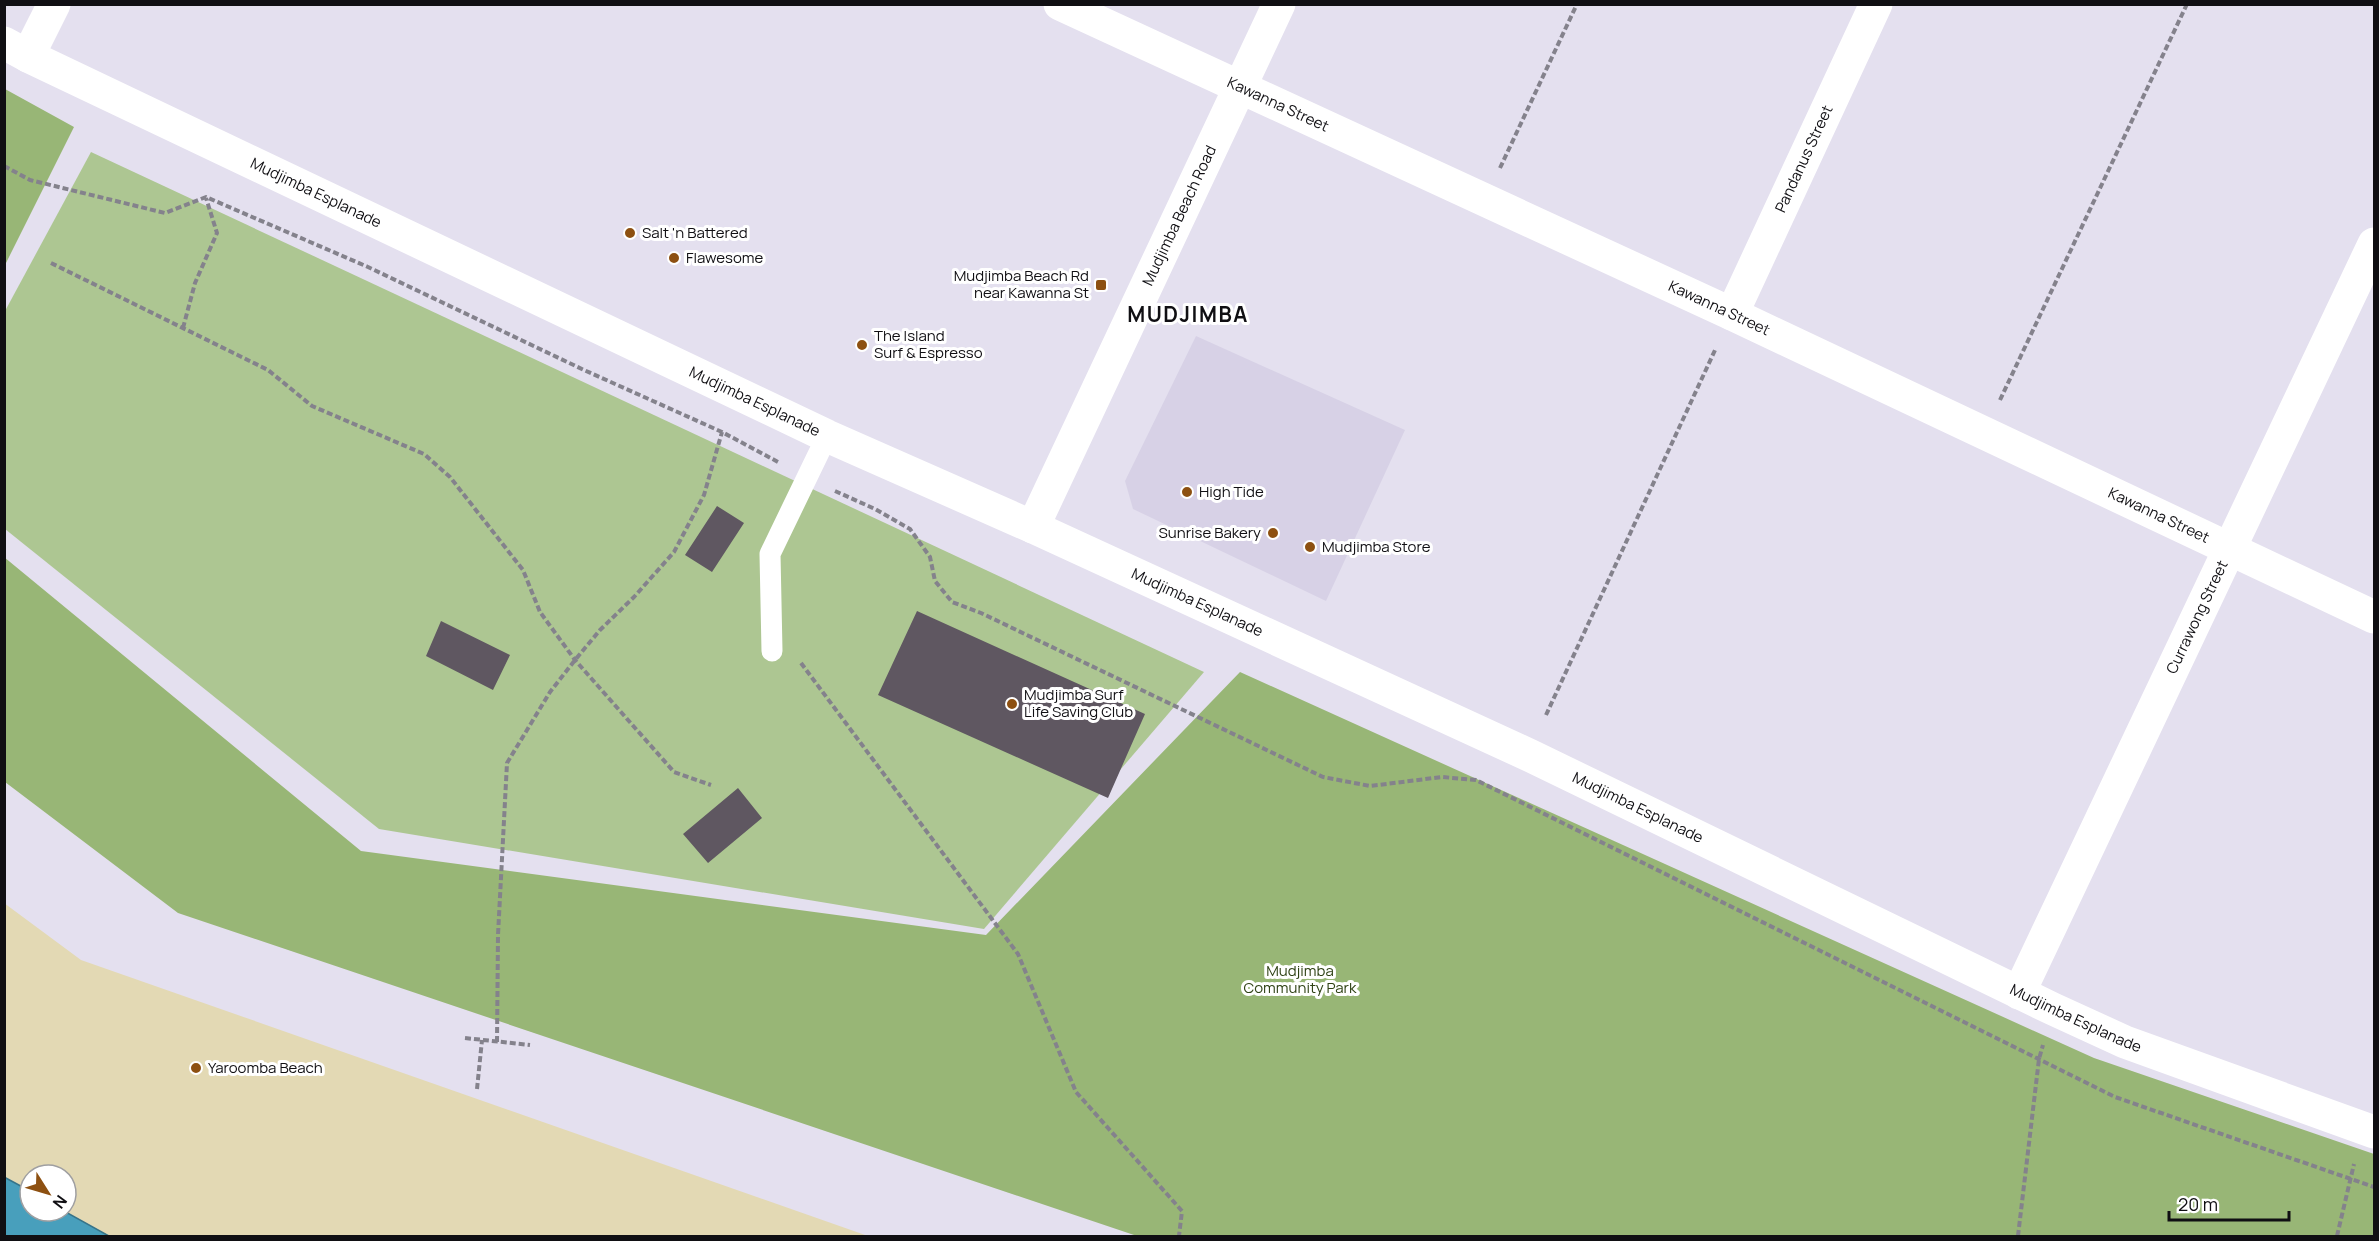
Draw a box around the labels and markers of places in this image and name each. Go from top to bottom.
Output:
place label: Salt 'n Battered [642,222,748,243]
marker: Salt 'n Battered [623,226,637,240]
place label: Flawesome [686,247,763,268]
marker: Flawesome [667,251,681,265]
place label: Mudjimba Beach Rd near Kawanna St [954,265,1089,303]
marker: Mudjimba Beach Rd near Kawanna St [1094,278,1108,292]
place label: The Island Surf & Espresso [874,325,983,363]
marker: The Island Surf & Espresso [855,338,869,352]
place label: High Tide [1199,481,1264,502]
marker: High Tide [1180,485,1194,499]
place label: Sunrise Bakery [1159,522,1261,543]
marker: Sunrise Bakery [1266,526,1280,540]
place label: Mudjimba Store [1322,536,1431,557]
marker: Mudjimba Store [1303,540,1317,554]
place label: Mudjimba Surf Life Saving Club [1024,684,1133,722]
marker: Mudjimba Surf Life Saving Club [1005,697,1019,711]
place label: Yaroomba Beach [208,1057,323,1078]
marker: Yaroomba Beach [189,1061,203,1075]

